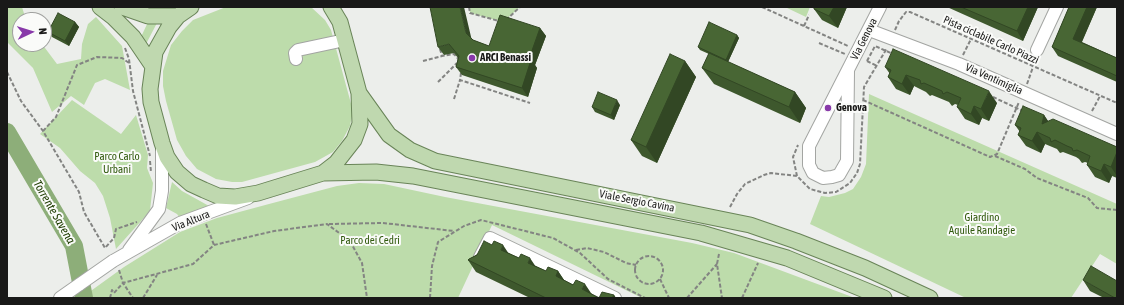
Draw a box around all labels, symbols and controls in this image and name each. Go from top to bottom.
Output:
north arrow [12,12,52,52]
street label: Pista ciclabile Carlo Piazzi [941,13,1041,67]
street label: Via Genova [848,16,880,62]
text: N [37,28,49,35]
place label: ARCI Benassi [480,51,531,65]
marker: ARCI Benassi [467,53,477,63]
street label: Via Ventimiglia [963,60,1025,98]
place label: Genova [836,101,867,115]
marker: Genova [823,103,833,113]
park label: Parco Carlo Urbani [94,150,140,176]
water label: Torrente Savena [30,178,78,246]
street label: Viale Sergio Cavina [598,187,676,215]
street label: Via Altura [170,207,212,235]
park label: Giardino Aquile Randagie [949,211,1015,237]
park label: Parco dei Cedri [340,234,400,248]

